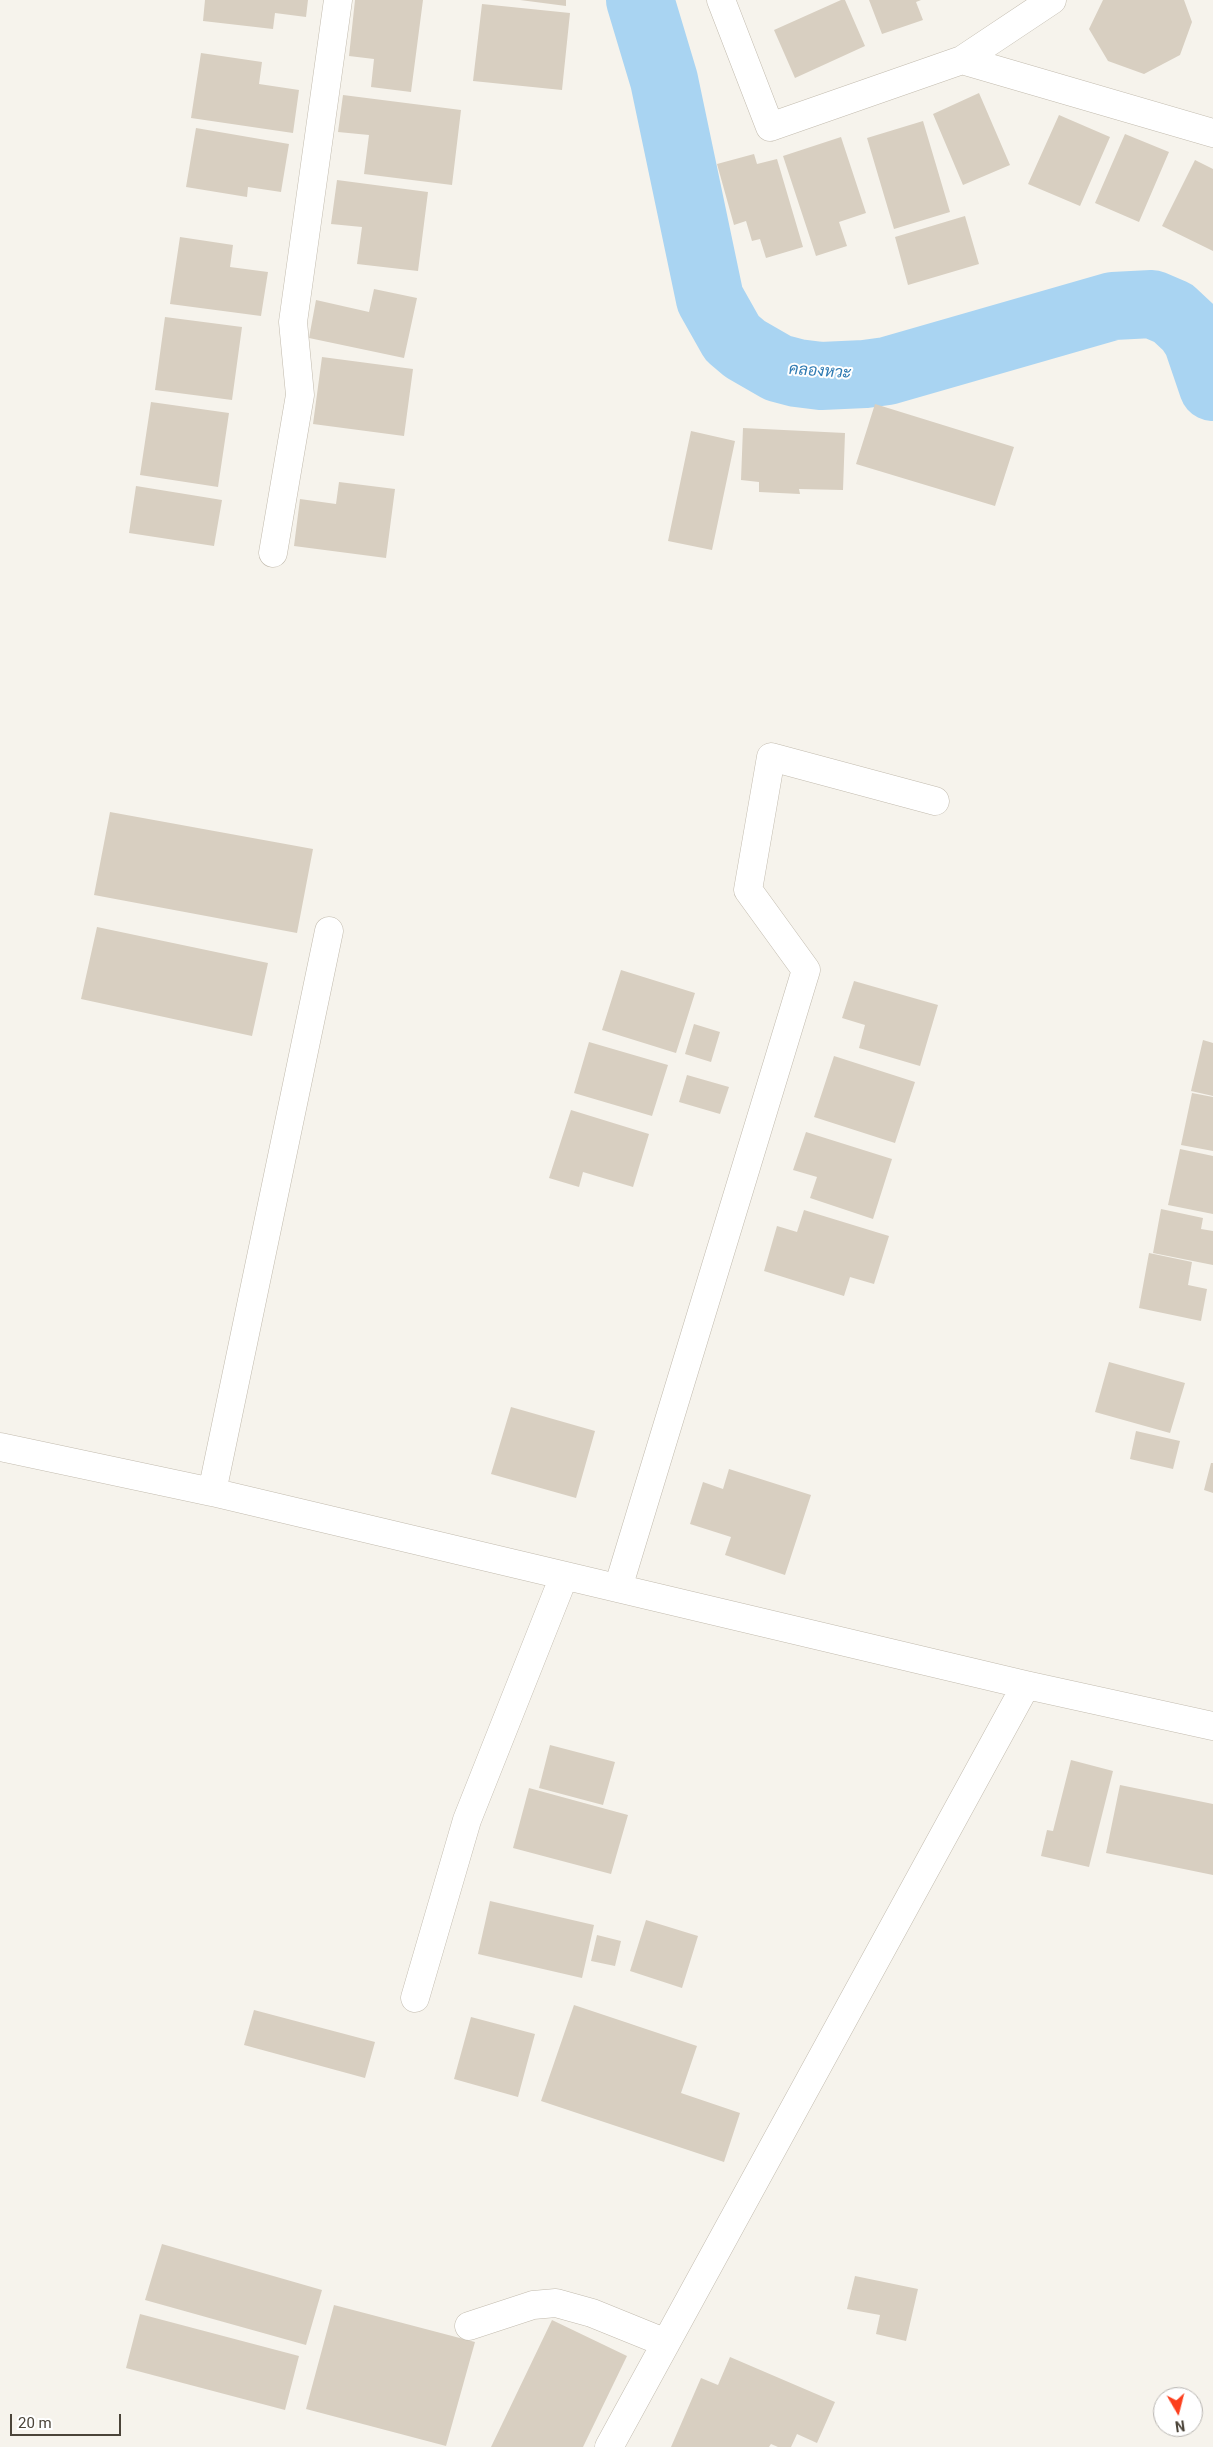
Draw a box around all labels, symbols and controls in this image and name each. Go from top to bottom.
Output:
water label: คลองหวะ [788,360,852,384]
north arrow [1153,2387,1203,2437]
scale bar [12,2404,124,2436]
text: 20 m [18,2414,52,2432]
text: N [1174,2417,1186,2434]

